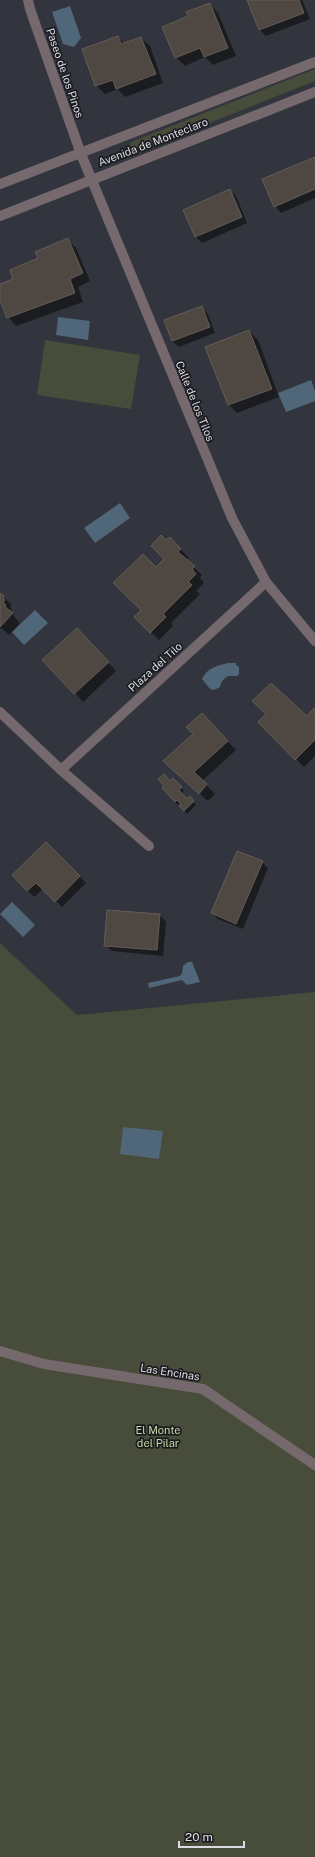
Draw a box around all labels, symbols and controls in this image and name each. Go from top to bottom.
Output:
street label: Paseo de los Pinos [44,27,86,120]
street label: Avenida de Monteclaro [96,116,210,168]
street label: Calle de los Tilos [173,359,217,443]
street label: Plaza del Tilo [126,640,184,694]
street label: Las Encinas [139,1361,201,1383]
park label: El Monte del Pilar [135,1424,181,1449]
scale bar [179,1823,244,1849]
text: 20 m [185,1830,213,1844]

